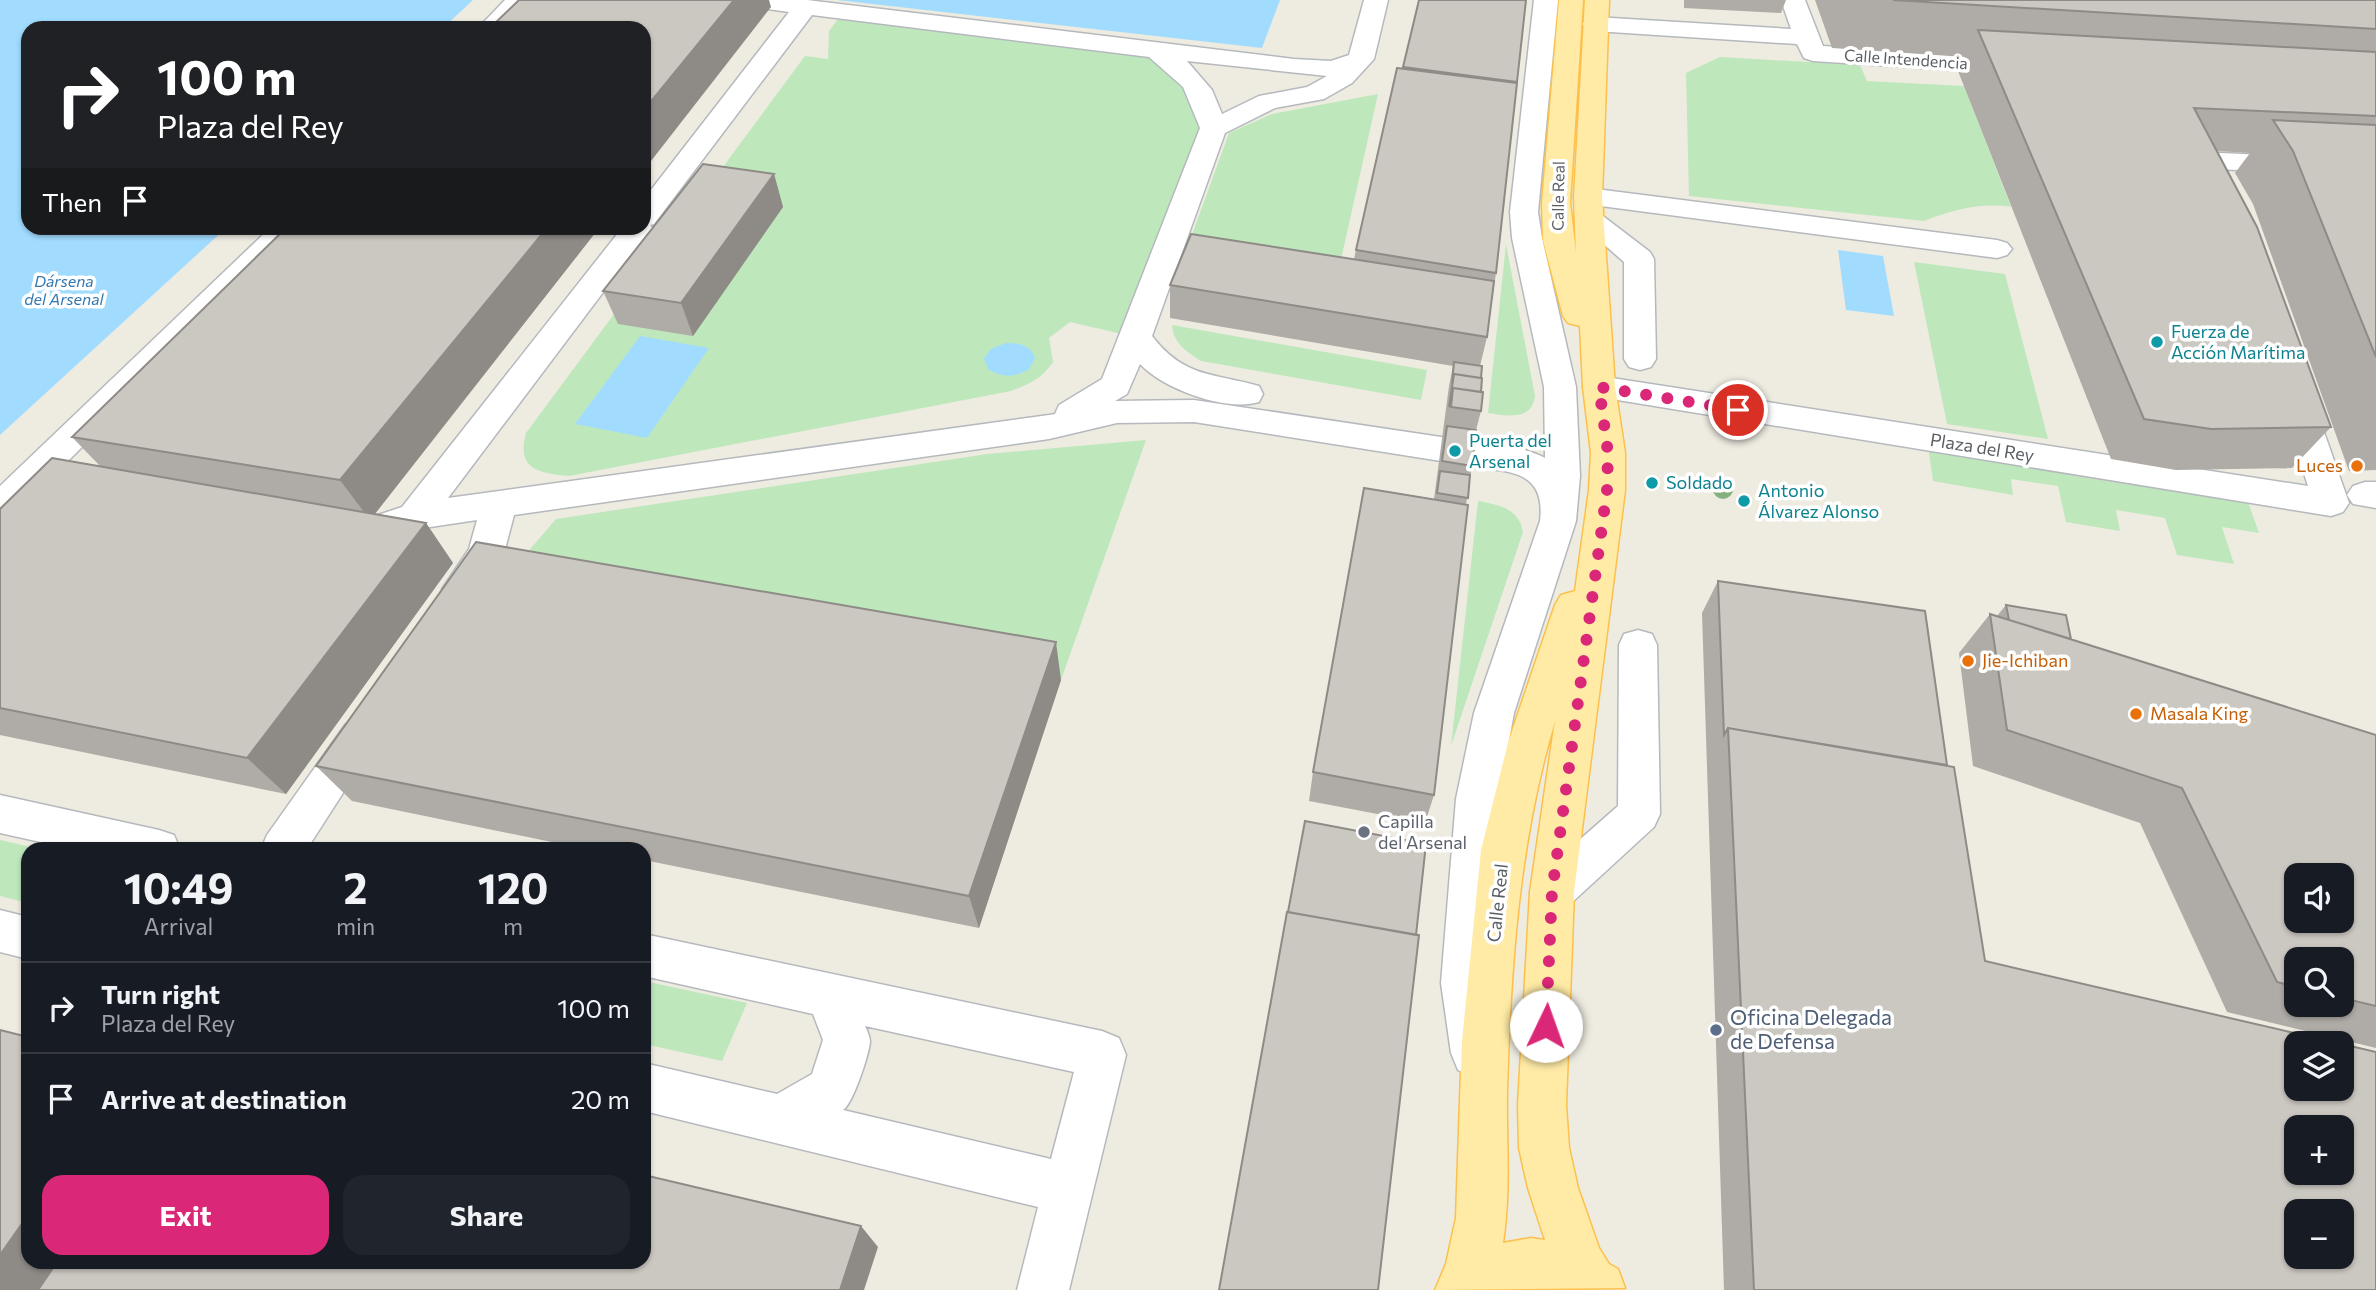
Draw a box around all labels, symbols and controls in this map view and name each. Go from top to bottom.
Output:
text: 100 m [157,45,296,105]
street label: Calle Intendencia [1844,45,1968,72]
icon: right [42,49,133,140]
text: Plaza del Rey [157,105,344,145]
street label: Calle Real [1547,161,1568,231]
icon: arrive [116,182,154,220]
text: Then [42,186,102,217]
water label: Dársena del Arsenal [24,271,105,308]
place label: Fuerza de Acción Marítima [2171,320,2305,363]
marker: Fuerza de Acción Marítima [2149,334,2165,350]
pin [1708,380,1768,440]
icon: arrive [1719,391,1757,429]
street label: Plaza del Rey [1929,428,2036,466]
place label: Puerta del Arsenal [1469,429,1552,472]
marker: Puerta del Arsenal [1447,443,1463,459]
place label: Luces [2296,454,2343,476]
marker: Luces [2349,458,2365,474]
place label: Soldado [1666,471,1733,493]
marker: Soldado [1644,475,1660,491]
place label: Antonio Álvarez Alonso [1758,479,1879,522]
marker: Antonio Álvarez Alonso [1736,493,1752,509]
place label: Jie-Ichiban [1982,649,2068,671]
marker: Jie-Ichiban [1960,653,1976,669]
place label: Masala King [2150,702,2249,724]
marker: Masala King [2128,706,2144,722]
place label: Capilla del Arsenal [1378,810,1467,853]
marker: Capilla del Arsenal [1356,824,1372,840]
text: 10:49 [124,861,233,913]
text: 2 [344,861,368,913]
text: 120 [478,861,548,913]
street label: Calle Real [1482,863,1512,943]
map controls [2284,863,2354,1269]
button: sound [2284,863,2354,933]
text: Arrival [144,912,213,940]
text: min [336,912,375,940]
text: m [503,912,523,940]
button: search [2284,947,2354,1017]
text: Turn right [101,978,220,1009]
icon: right [42,989,80,1027]
position arrow [1509,989,1583,1063]
text: 100 m [557,992,630,1023]
place label: Oficina Delegada de Defensa [1730,1004,1892,1053]
text: Plaza del Rey [101,1009,235,1037]
marker: Oficina Delegada de Defensa [1708,1022,1724,1038]
button: layers [2284,1031,2354,1101]
icon: arrive [42,1080,80,1118]
text: Arrive at destination [101,1083,347,1114]
text: 20 m [571,1083,630,1114]
button: + [2284,1115,2354,1185]
button: Exit [42,1175,329,1255]
button: Share [343,1175,630,1255]
button: − [2284,1199,2354,1269]

